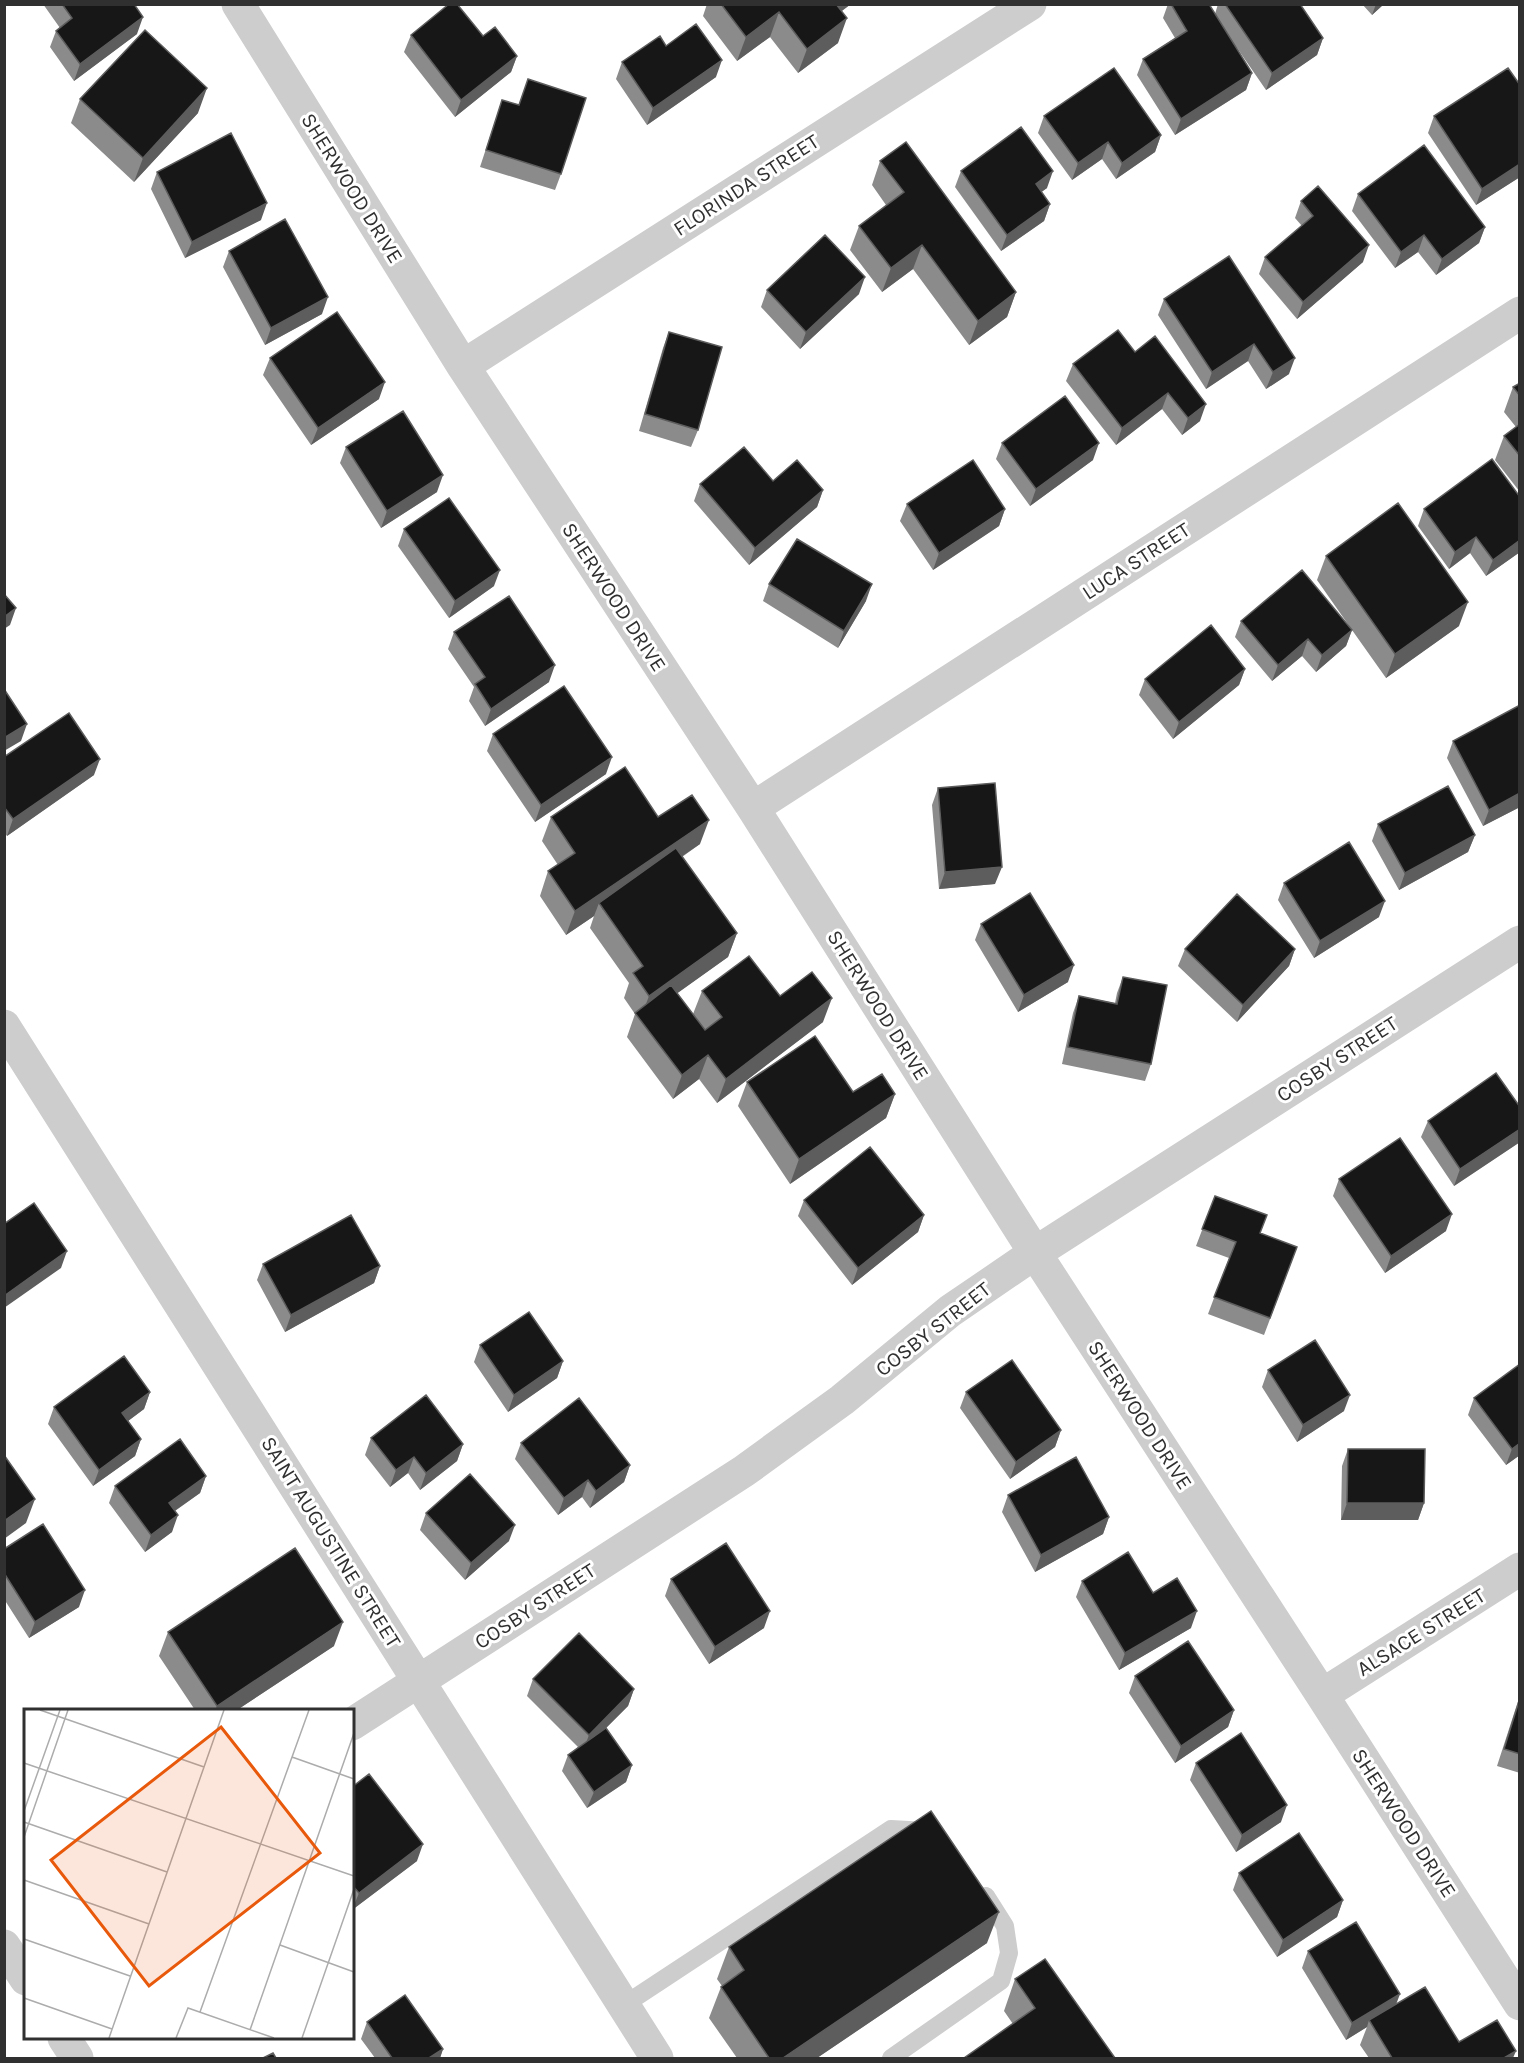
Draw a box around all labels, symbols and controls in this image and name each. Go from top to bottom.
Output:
street label: SHERWOOD DRIVE [296,109,408,267]
street label: FLORINDA STREET [669,129,824,241]
street label: LUCA STREET [1078,517,1195,605]
street label: SHERWOOD DRIVE [557,518,671,676]
street label: SHERWOOD DRIVE [822,926,934,1084]
street label: COSBY STREET [1272,1011,1402,1107]
street label: COSBY STREET [871,1277,995,1381]
street label: SHERWOOD DRIVE [1083,1336,1197,1494]
street label: SAINT AUGUSTINE STREET [256,1432,406,1652]
street label: COSBY STREET [470,1558,600,1654]
street label: ALSACE STREET [1353,1583,1490,1681]
inset map [24,1709,354,2039]
street label: SHERWOOD DRIVE [1347,1744,1461,1902]

